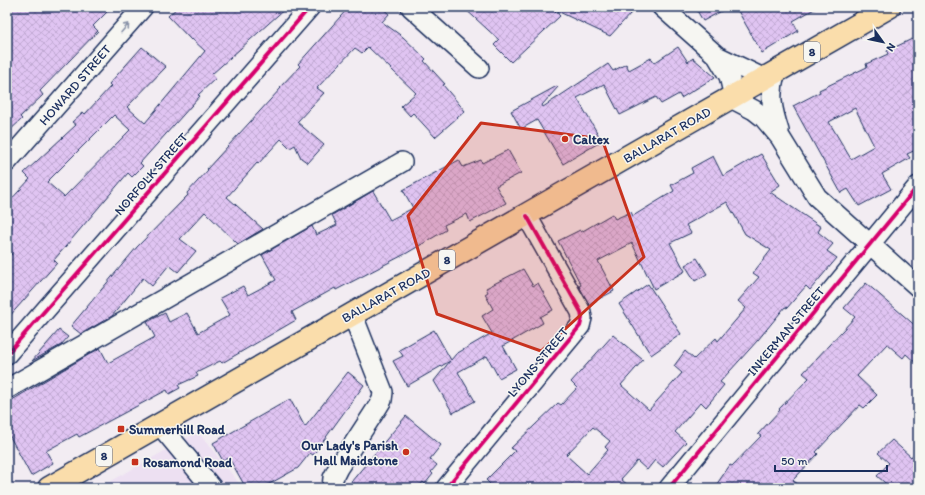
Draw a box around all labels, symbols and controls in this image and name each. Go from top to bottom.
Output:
north arrow [863,22,903,62]
one-way arrow [120,23,129,33]
street label: HOWARD STREET [36,41,114,128]
text: N [883,41,898,54]
road number: 8 [804,42,820,62]
street label: BALLARAT ROAD [620,104,714,166]
street label: NORFOLK STREET [111,129,191,218]
place label: Caltex [573,132,610,147]
marker: Caltex [560,134,570,144]
road number: 8 [439,250,455,270]
street label: BALLARAT ROAD [339,264,433,326]
street label: INKERMAN STREET [744,283,828,379]
street label: LYONS STREET [504,323,572,400]
place label: Summerhill Road [129,422,226,437]
marker: Summerhill Road [116,424,126,434]
place label: Our Lady's Parish Hall Maidstone [301,438,399,468]
road number: 8 [96,446,112,466]
marker: Our Lady's Parish Hall Maidstone [401,447,411,457]
scale bar [775,447,887,473]
text: 50 m [781,454,807,468]
place label: Rosamond Road [143,455,233,470]
marker: Rosamond Road [130,457,140,467]

